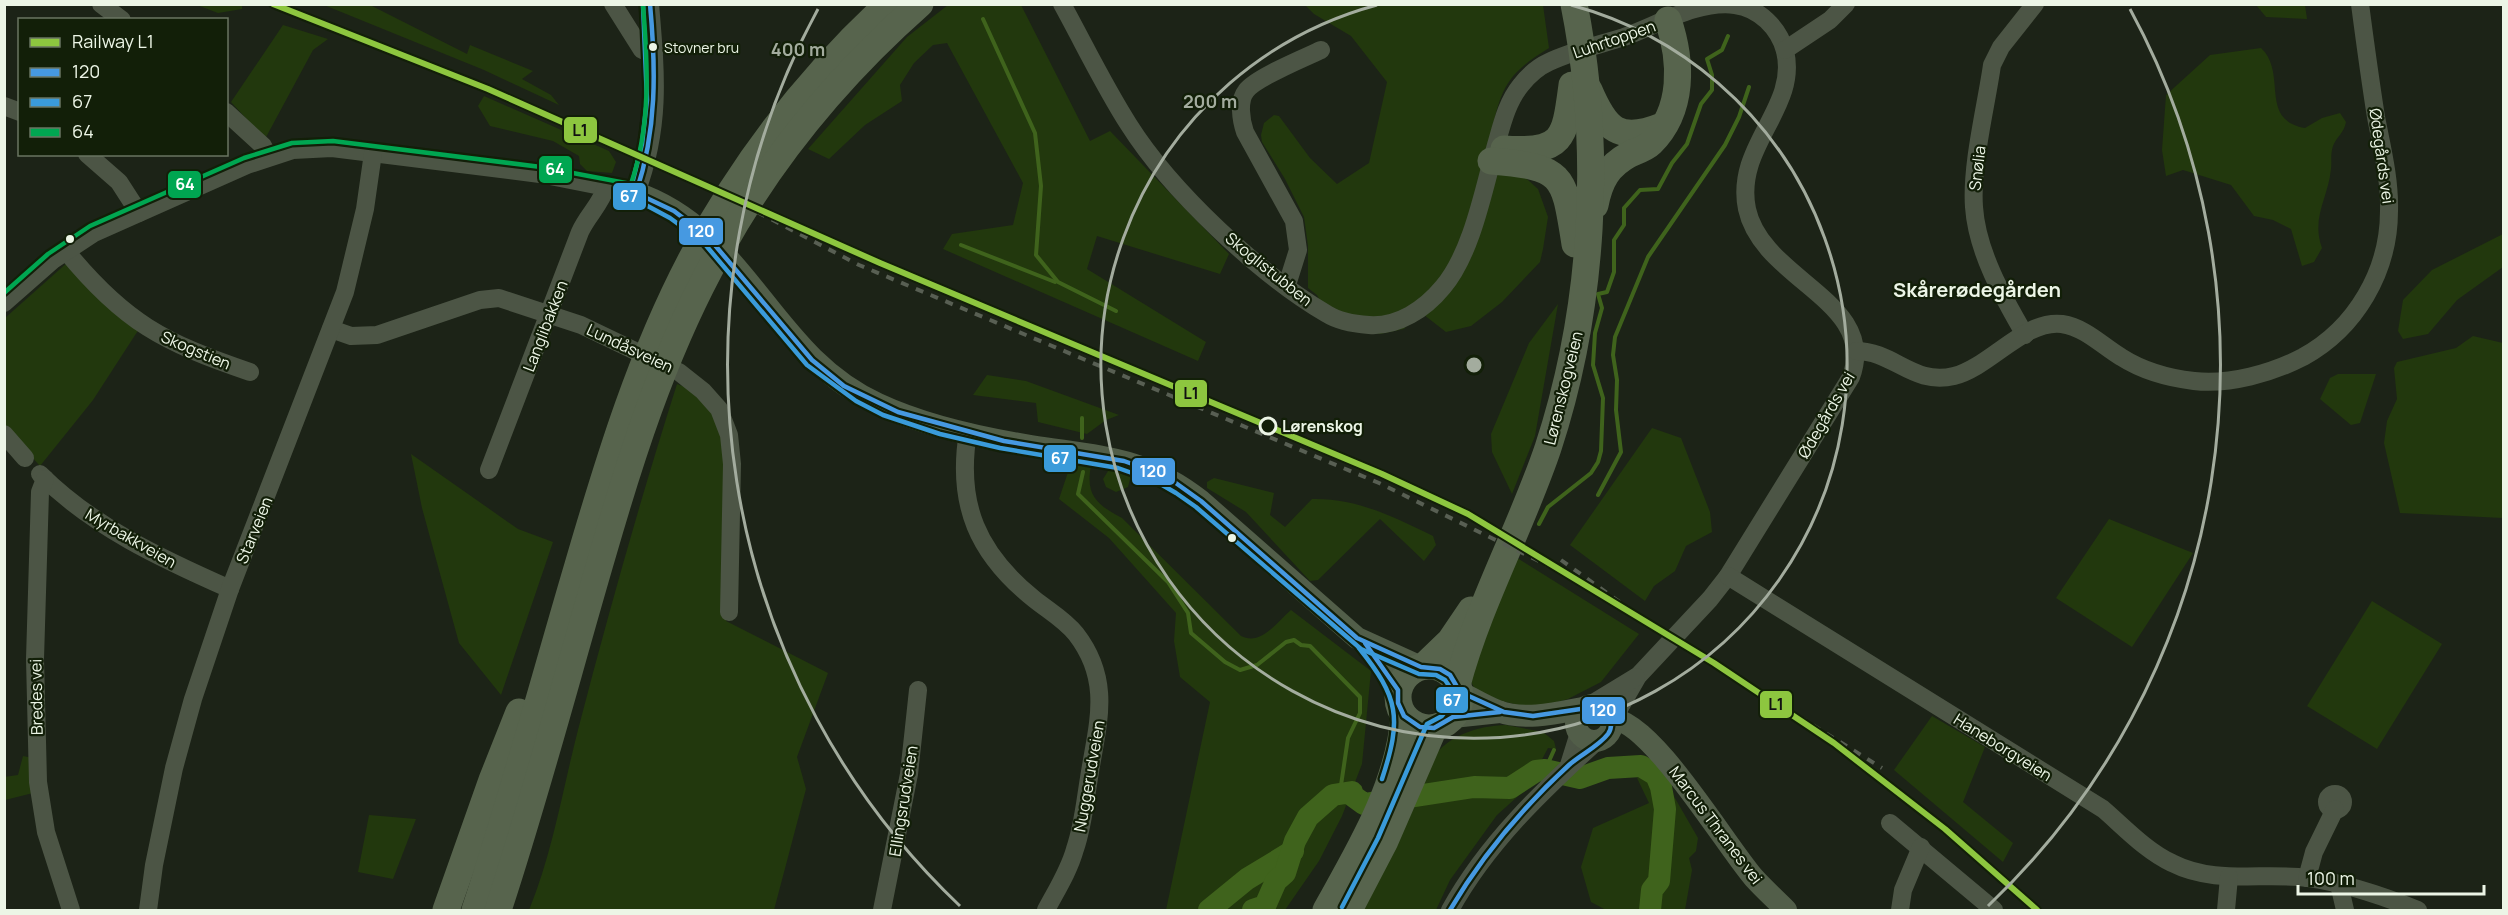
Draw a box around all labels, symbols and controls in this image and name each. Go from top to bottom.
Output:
street label: Luhrtoppen [1570,15,1658,63]
legend [18,18,228,156]
text: Railway L1 [72,29,154,53]
text: 400 m [771,37,825,61]
place label: Stovner bru [664,38,739,57]
marker: Stovner bru [647,41,659,53]
text: 120 [72,59,100,83]
text: 67 [72,89,92,113]
text: 200 m [1183,89,1237,113]
street label: Ødegårds vei [2364,107,2400,205]
line badge: L1 [563,116,598,144]
text: 64 [72,119,94,143]
text: L1 [572,119,588,141]
street label: Snølia [1963,144,1991,192]
line badge: 64 [538,155,573,184]
text: 64 [545,158,565,180]
line badge: 64 [167,170,202,199]
text: 64 [175,173,195,195]
line badge: 67 [612,182,647,211]
text: 67 [620,185,638,207]
line badge: 120 [678,217,724,246]
text: 120 [687,220,715,242]
street label: Skoglistubben [1221,227,1317,311]
unlabelled marker [64,233,76,245]
district label: Skårerødegården [1893,276,2061,303]
street label: Langlibakken [517,277,573,375]
street label: Lundåsveien [583,318,677,378]
street label: Skogstien [158,325,234,375]
street label: Lørenskogveien [1538,329,1588,447]
centre of rings [1464,355,1484,375]
street label: Ødegårds vei [1792,368,1860,462]
line badge: L1 [1174,379,1208,408]
text: L1 [1183,382,1199,404]
place label: Lørenskog [1282,415,1363,437]
marker: Lørenskog [1259,417,1277,435]
line badge: 67 [1043,444,1077,473]
text: 67 [1051,447,1069,469]
line badge: 120 [1131,457,1176,486]
text: 120 [1139,460,1167,482]
street label: Starveien [231,493,277,567]
street label: Myrbakkveien [82,503,180,573]
unlabelled marker [1226,532,1238,544]
street label: Bredes vei [24,659,48,735]
line badge: 67 [1435,686,1469,714]
text: 67 [1443,689,1461,711]
line badge: L1 [1759,690,1793,719]
text: L1 [1768,693,1784,715]
line badge: 120 [1581,696,1626,725]
text: 120 [1589,699,1617,721]
street label: Haneborgveien [1950,708,2056,786]
street label: Nuggerudveien [1068,718,1110,834]
street label: Ellingsrudveien [883,744,923,858]
street label: Marcus Thranes vei [1664,761,1768,889]
scale bar [2298,858,2484,896]
text: 100 m [2307,866,2355,890]

